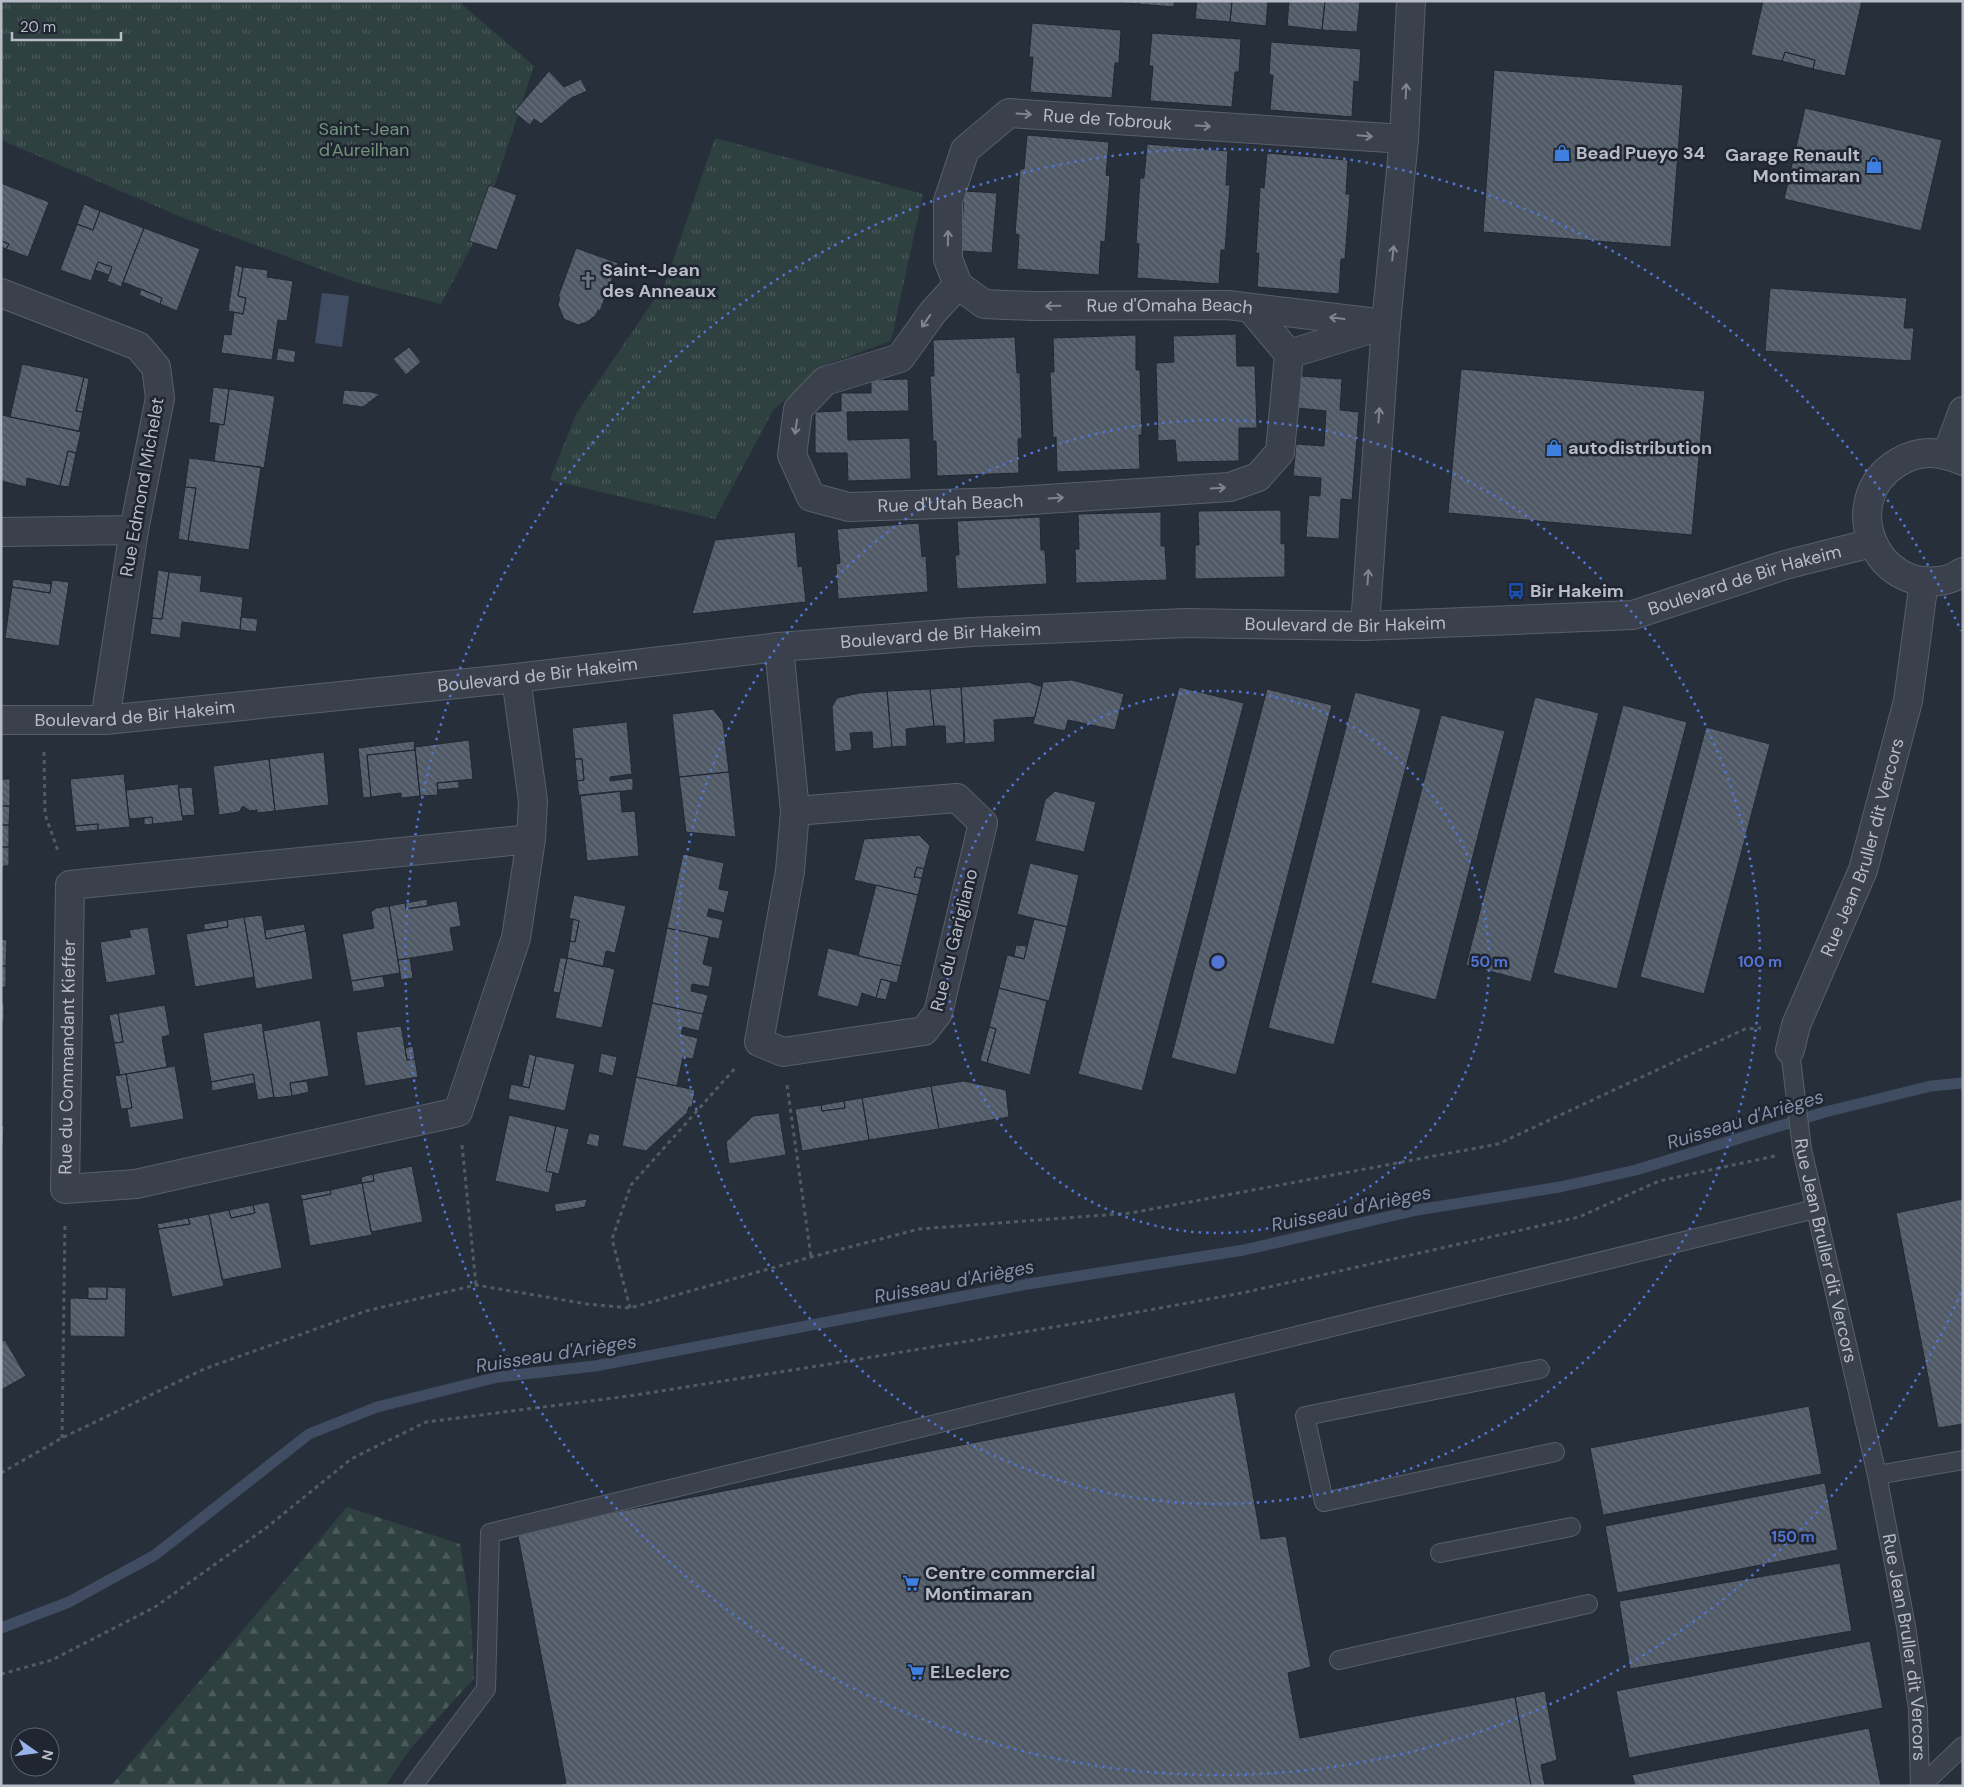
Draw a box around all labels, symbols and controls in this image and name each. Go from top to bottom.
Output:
scale bar [12,10,121,42]
text: 20 m [20,17,56,37]
one-way arrow [1402,83,1411,99]
street label: Rue de Tobrouk [1042,103,1173,136]
one-way arrow [1015,110,1031,119]
park label: Saint-Jean d'Aureilhan [318,117,410,162]
one-way arrow [1195,122,1211,131]
one-way arrow [1357,131,1373,140]
place label: Bead Pueyo 34 [1576,141,1706,165]
shop icon: Bead Pueyo 34 [1552,143,1572,163]
place label: Garage Renault Montimaran [1725,143,1860,188]
shop icon: Garage Renault Montimaran [1864,155,1884,175]
one-way arrow [943,230,953,246]
one-way arrow [1388,245,1397,261]
place label: Saint-Jean des Anneaux [602,258,716,303]
church icon: Saint-Jean des Anneaux [578,270,598,290]
street label: Rue d'Omaha Beach [1086,293,1254,320]
one-way arrow [1045,301,1061,310]
one-way arrow [1330,312,1346,322]
one-way arrow [921,314,931,328]
street label: Rue Edmond Michelet [114,395,170,579]
one-way arrow [1375,407,1384,423]
one-way arrow [791,419,801,435]
place label: autodistribution [1568,436,1712,460]
shop icon: autodistribution [1544,438,1564,458]
one-way arrow [1209,483,1225,492]
street label: Rue d'Utah Beach [877,489,1024,518]
one-way arrow [1047,494,1063,503]
street label: Boulevard de Bir Hakeim [1645,539,1844,621]
one-way arrow [1364,569,1373,585]
place label: Bir Hakeim [1530,579,1624,603]
bus stop icon: Bir Hakeim [1506,581,1526,601]
street label: Boulevard de Bir Hakeim [1244,611,1446,638]
street label: Boulevard de Bir Hakeim [839,617,1041,654]
street label: Boulevard de Bir Hakeim [436,652,639,698]
street label: Boulevard de Bir Hakeim [34,695,236,732]
street label: Rue Jean Bruller dit Vercors [1815,735,1910,960]
street label: Rue du Garigliano [925,866,983,1014]
street label: Rue du Commandant Kieffer [53,939,81,1175]
text: 50 m [1470,952,1508,972]
text: 100 m [1738,952,1782,972]
centre of rings [1209,953,1227,971]
water label: Ruisseau d'Arièges [1664,1084,1827,1155]
street label: Rue Jean Bruller dit Vercors [1789,1137,1863,1365]
water label: Ruisseau d'Arièges [1269,1179,1433,1238]
water label: Ruisseau d'Arièges [872,1254,1036,1309]
water label: Ruisseau d'Arièges [474,1328,638,1379]
text: 150 m [1772,1527,1815,1547]
street label: Rue Jean Bruller dit Vercors [1877,1532,1931,1761]
place label: Centre commercial Montimaran [925,1561,1095,1606]
supermarket icon: Centre commercial Montimaran [901,1573,921,1593]
place label: E.Leclerc [930,1660,1010,1684]
supermarket icon: E.Leclerc [906,1662,926,1682]
north arrow [10,1727,60,1777]
text: N [38,1748,58,1762]

